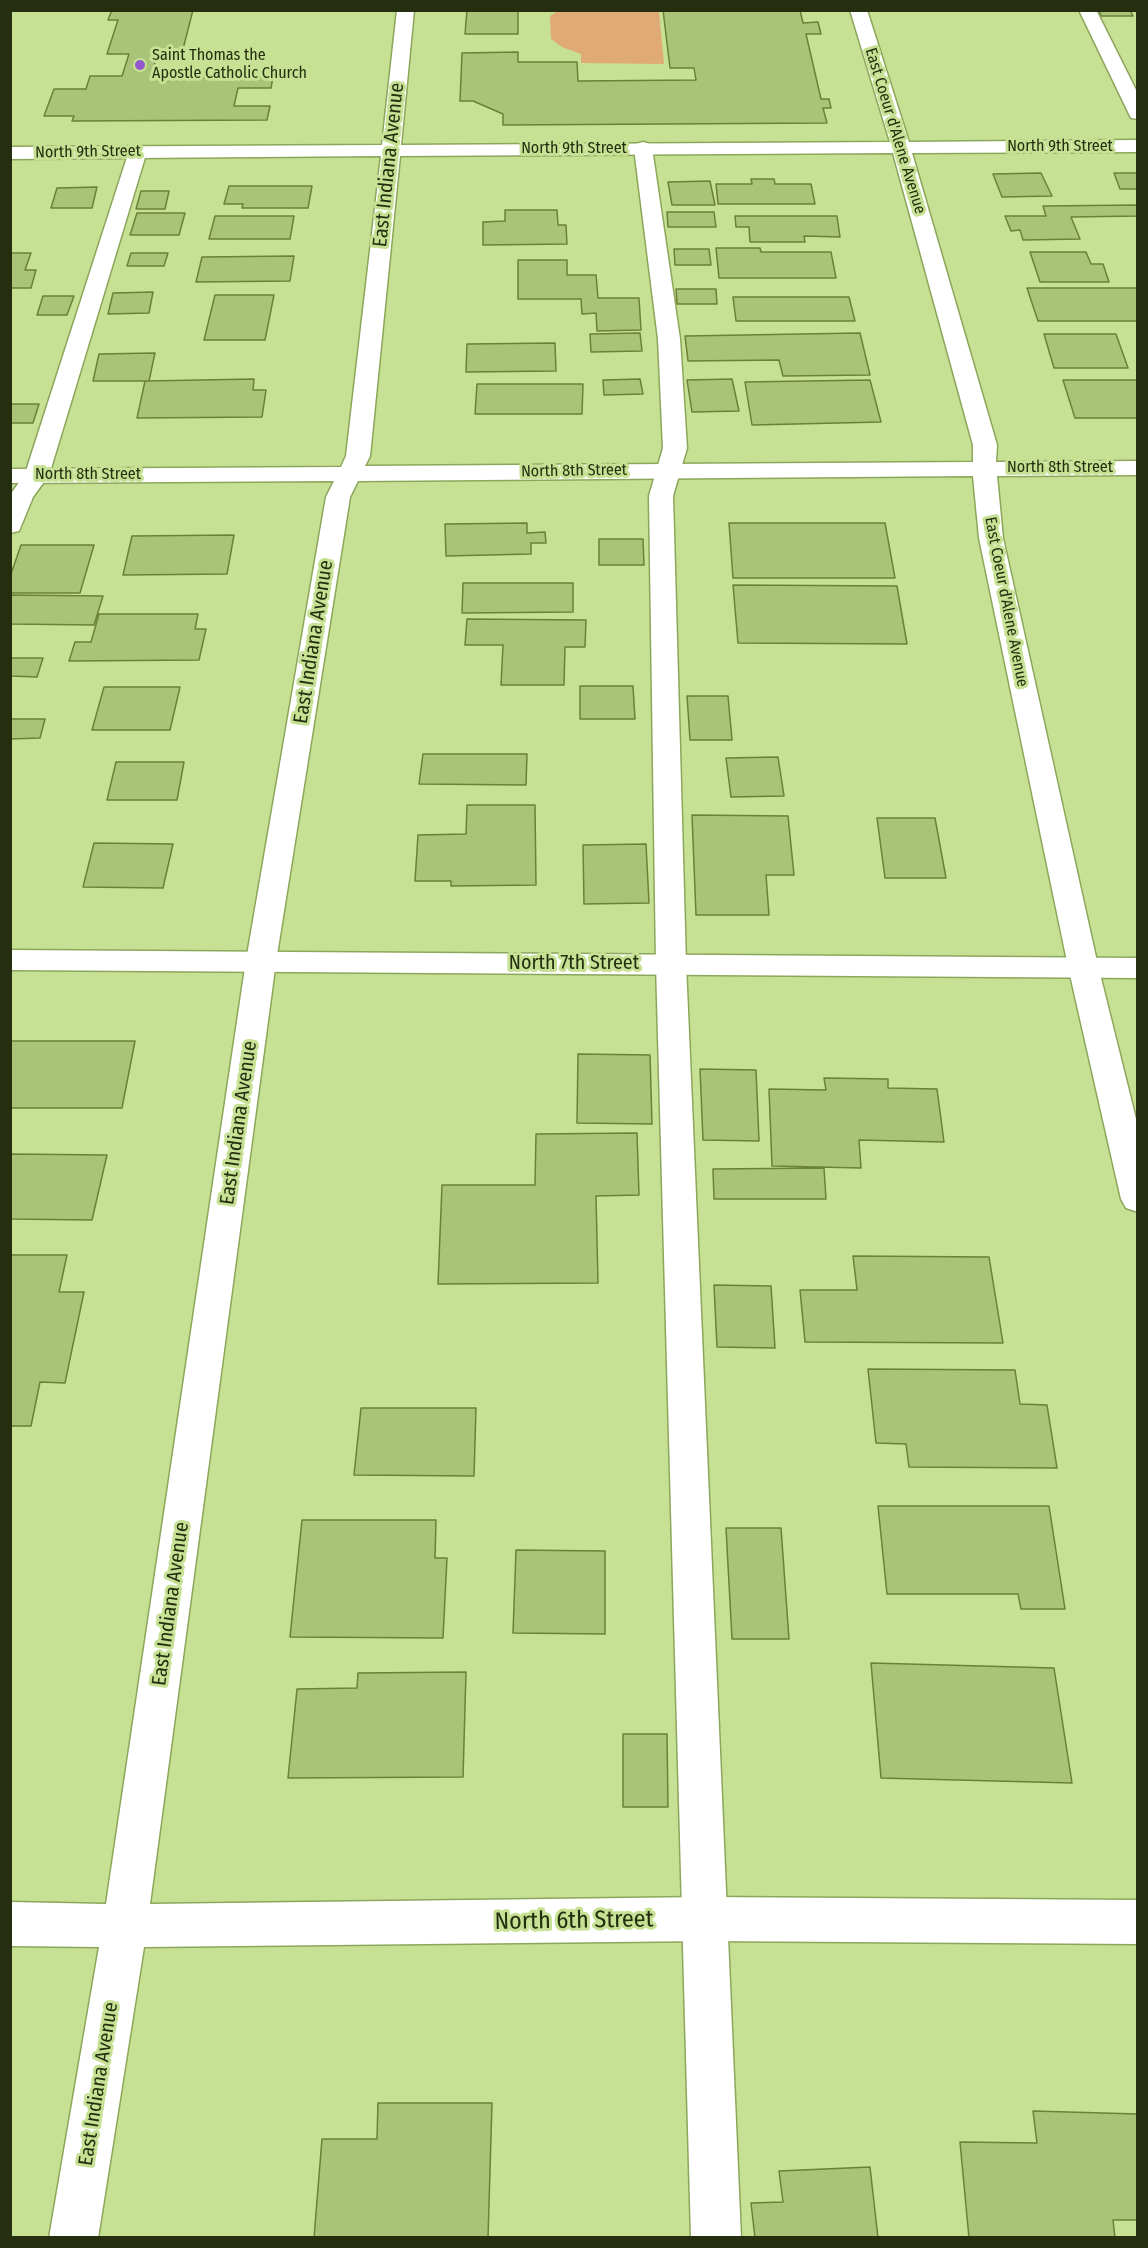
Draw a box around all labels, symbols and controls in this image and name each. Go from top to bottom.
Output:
place label: Saint Thomas the Apostle Catholic Church [152,46,307,84]
street label: East Coeur d'Alene Avenue [861,46,929,216]
marker: Saint Thomas the Apostle Catholic Church [133,58,147,72]
street label: East Indiana Avenue [368,82,410,248]
street label: North 9th Street [1007,137,1113,157]
street label: North 9th Street [521,139,627,159]
street label: North 9th Street [35,141,141,163]
street label: North 8th Street [1007,458,1113,478]
street label: North 8th Street [521,460,627,482]
street label: North 8th Street [35,465,141,485]
street label: East Coeur d'Alene Avenue [980,515,1032,689]
street label: East Indiana Avenue [289,559,339,725]
street label: North 7th Street [509,951,639,975]
street label: East Indiana Avenue [216,1040,262,1206]
street label: East Indiana Avenue [148,1521,194,1687]
street label: North 6th Street [494,1905,654,1937]
street label: East Indiana Avenue [74,2001,124,2167]

